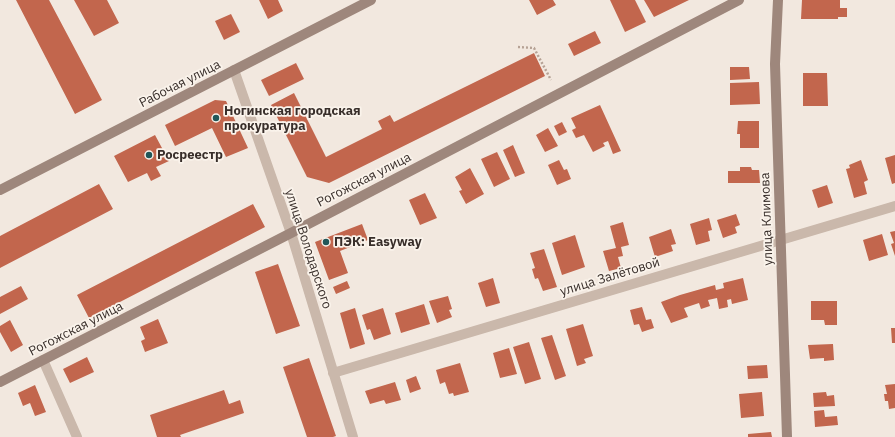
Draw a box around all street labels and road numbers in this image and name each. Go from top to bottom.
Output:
street label: Рабочая улица [137,57,223,111]
street label: Рогожская улица [314,150,414,210]
street label: улица Климова [758,172,776,266]
street label: улица Володарского [281,187,335,311]
street label: улица Залётовой [558,254,662,300]
street label: Рогожская улица [26,299,126,359]

